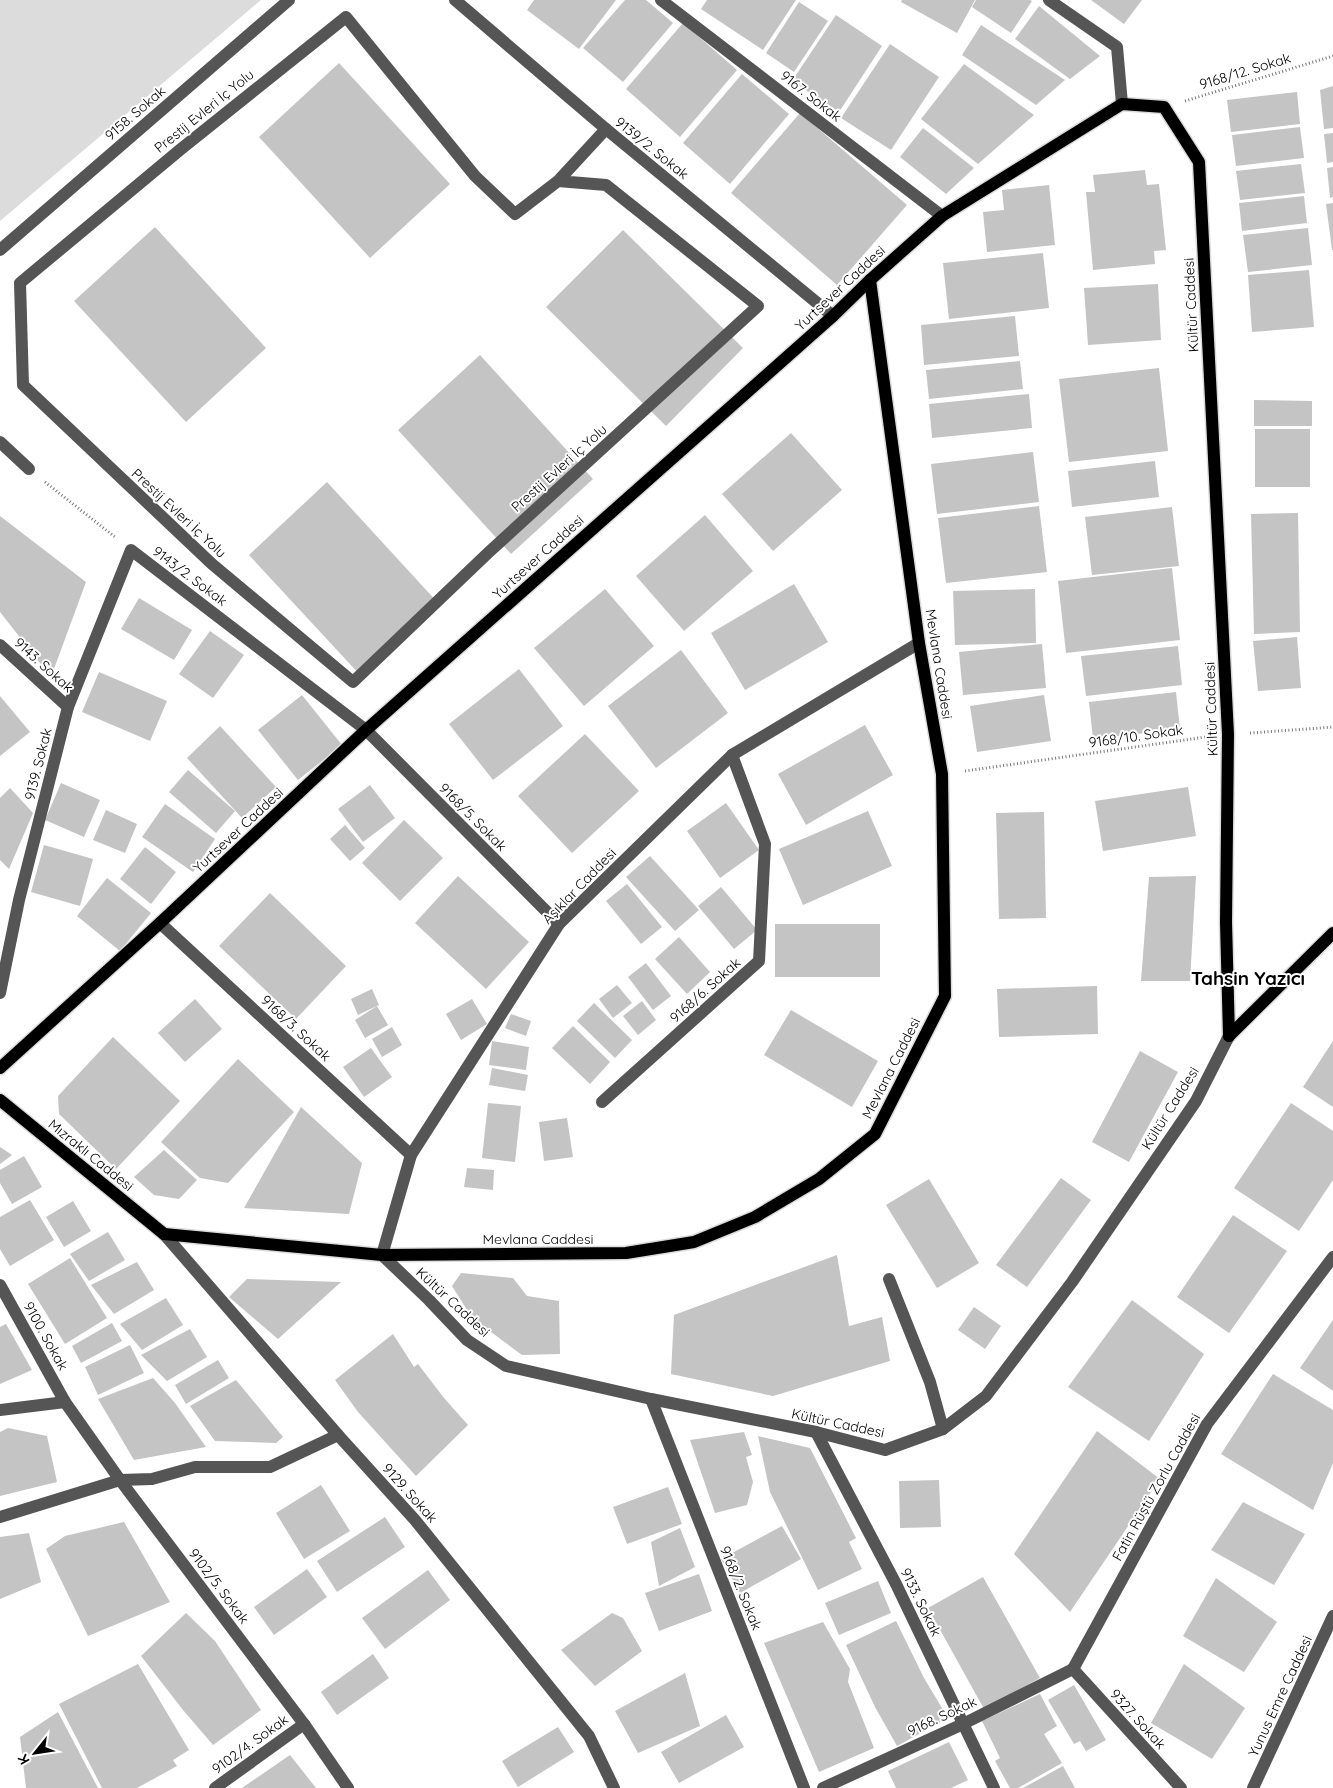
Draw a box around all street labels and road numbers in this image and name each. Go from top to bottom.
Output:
street label: 9168/12. Sokak [1197,49,1293,93]
street label: Prestij Evleri İç Yolu [151,65,257,157]
street label: 9167. Sokak [777,66,845,126]
street label: 9158. Sokak [101,82,169,144]
street label: 9139/2. Sokak [612,113,692,183]
street label: Yurtsever Caddesi [791,242,889,334]
street label: Kültür Caddesi [1180,257,1202,353]
street label: Prestij Evleri İç Yolu [507,420,611,516]
street label: Prestij Evleri İç Yolu [128,464,230,562]
street label: Yurtsever Caddesi [489,511,587,603]
street label: 9143/2. Sokak [149,542,231,610]
street label: Mevlana Caddesi [921,608,957,720]
street label: 9143. Sokak [11,634,77,696]
street label: Kültür Caddesi [1200,662,1222,756]
street label: 9168/10. Sokak [1088,720,1184,752]
street label: 9139. Sokak [20,726,56,802]
street label: 9168/5. Sokak [435,779,511,855]
street label: Yurtsever Caddesi [189,784,287,876]
street label: Aşıklar Caddesi [538,844,620,928]
street label: 9168/6. Sokak [666,953,744,1027]
street label: 9168/3. Sokak [257,991,335,1065]
street label: Mevlana Caddesi [858,1014,924,1122]
street label: Kültür Caddesi [1137,1063,1203,1153]
street label: Mızraklı Caddesi [45,1115,137,1195]
street label: Mevlana Caddesi [483,1230,594,1248]
street label: Kültür Caddesi [412,1263,494,1341]
street label: 9100. Sokak [20,1298,72,1374]
street label: Kültür Caddesi [790,1404,886,1442]
street label: Fatin Rüştü Zorlu Caddesi [1108,1410,1204,1564]
street label: 9129. Sokak [378,1459,442,1527]
street label: 9168/2. Sokak [716,1543,766,1633]
street label: 9102/5. Sokak [185,1545,253,1627]
street label: 9133. Sokak [897,1565,945,1639]
street label: Yunus Emre Caddesi [1244,1633,1316,1759]
street label: 9327. Sokak [1106,1685,1170,1753]
street label: 9168. Sokak [905,1692,979,1740]
street label: 9102/4. Sokak [208,1710,292,1778]

